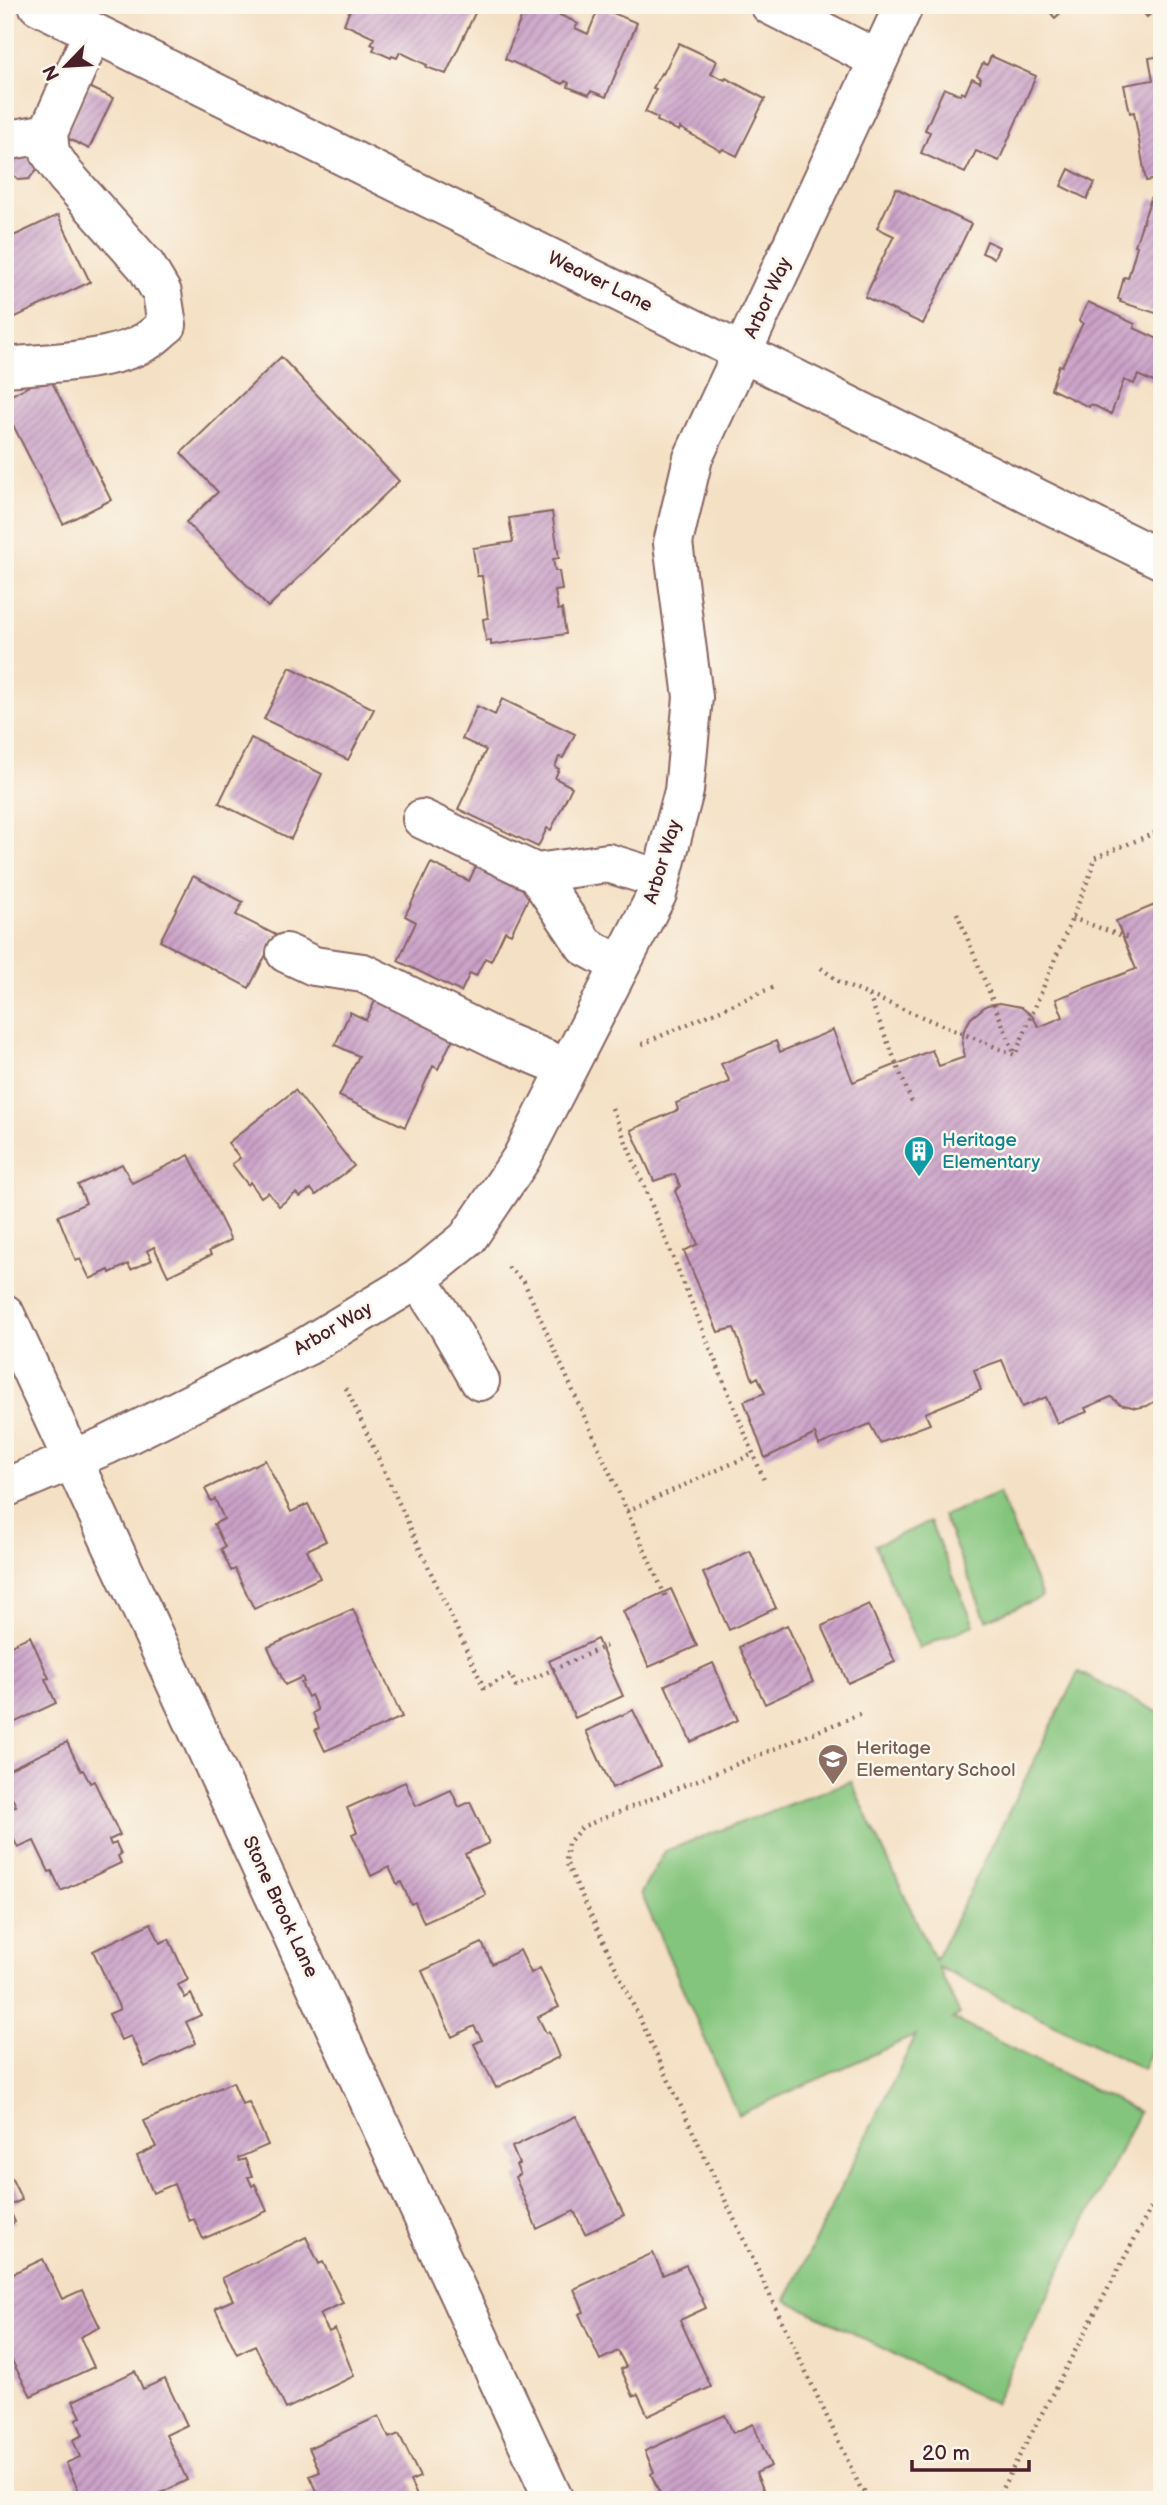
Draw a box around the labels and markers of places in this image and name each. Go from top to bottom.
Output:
place label: Heritage Elementary [942,1129,1040,1174]
building icon: Heritage Elementary [902,1134,936,1178]
place label: Heritage Elementary School [856,1737,1015,1782]
school or university icon: Heritage Elementary School [816,1742,850,1786]

